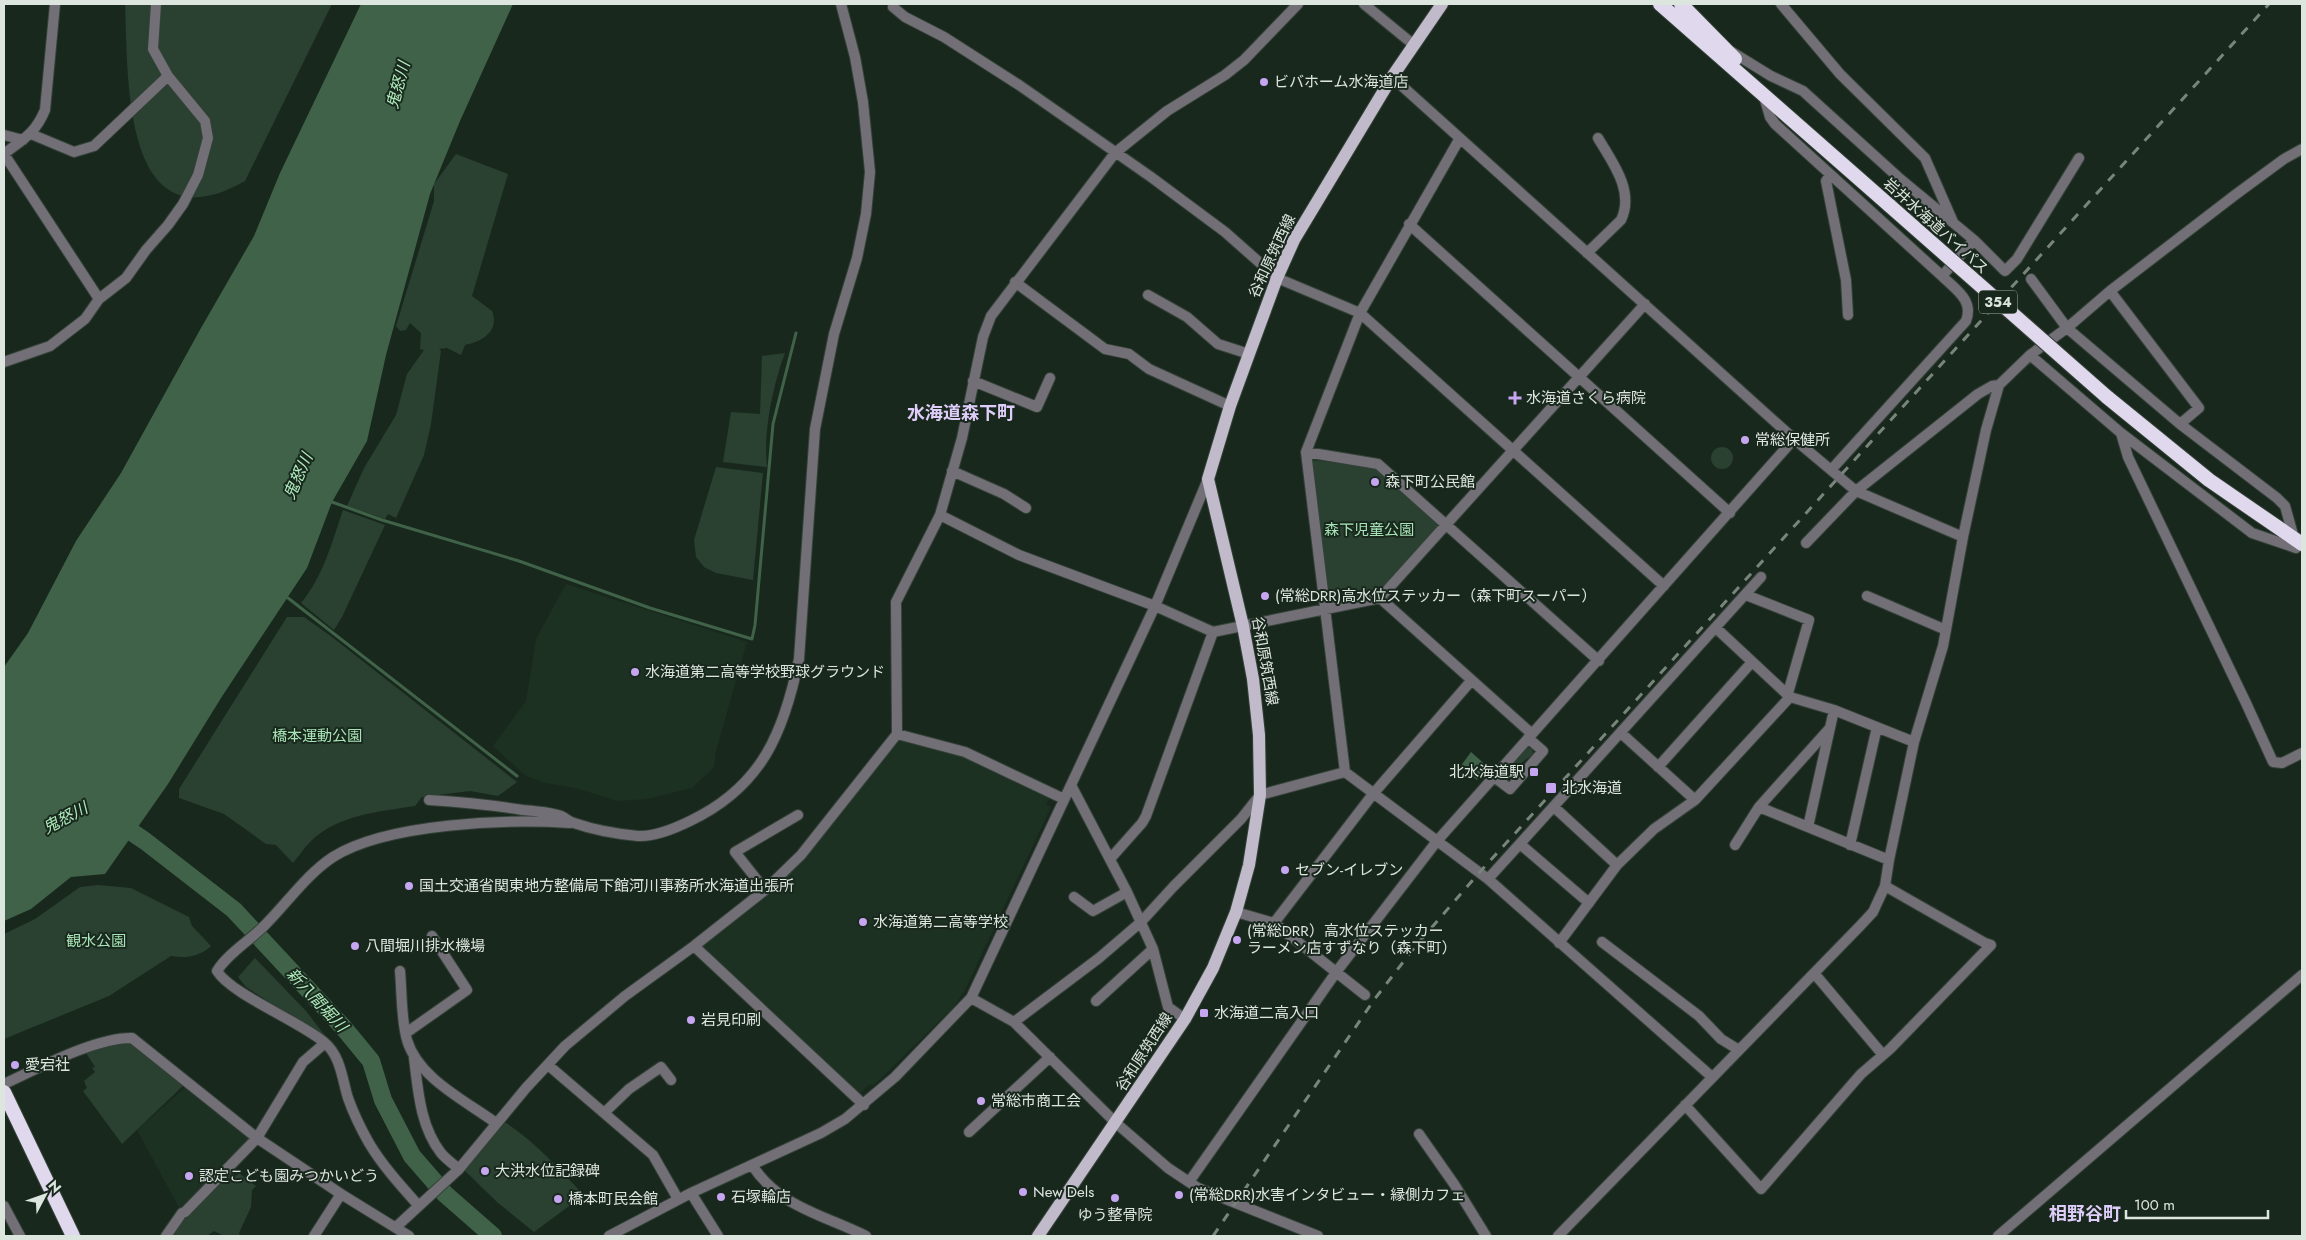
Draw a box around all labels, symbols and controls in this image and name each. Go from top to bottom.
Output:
water label: 鬼怒川 [381,57,416,111]
place label: ビバホーム水海道店 [1274,71,1409,93]
marker: ビバホーム水海道店 [1258,76,1270,88]
street label: 岩井水海道バイパス [1879,173,1993,279]
street label: 谷和原筑西線 [1243,211,1301,301]
road number: 354 [1979,290,2017,314]
place label: 水海道さくら病院 [1526,387,1646,409]
marker: 水海道さくら病院 [1508,391,1522,405]
district label: 水海道森下町 [907,400,1015,426]
place label: 常総保健所 [1755,429,1830,451]
marker: 常総保健所 [1739,434,1751,446]
water label: 鬼怒川 [278,448,319,503]
place label: 森下町公民館 [1385,471,1475,493]
marker: 森下町公民館 [1369,476,1381,488]
park label: 森下児童公園 [1324,519,1414,541]
place label: (常総DRR)高水位ステッカー（森下町スーパー） [1275,585,1596,607]
marker: (常総DRR)高水位ステッカー（森下町スーパー） [1259,590,1271,602]
street label: 谷和原筑西線 [1246,615,1284,707]
place label: 水海道第二高等学校野球グラウンド [645,661,885,683]
marker: 水海道第二高等学校野球グラウンド [629,666,641,678]
park label: 橋本運動公園 [272,725,362,747]
place label: 北水海道駅 [1449,761,1524,783]
marker: 北水海道駅 [1528,766,1540,778]
place label: 北水海道 [1562,777,1622,799]
marker: 北水海道 [1544,781,1558,795]
water label: 鬼怒川 [38,796,93,839]
place label: セブン-イレブン [1295,859,1403,881]
marker: セブン-イレブン [1279,864,1291,876]
place label: 国土交通省関東地方整備局下館河川事務所水海道出張所 [419,875,794,897]
marker: 国土交通省関東地方整備局下館河川事務所水海道出張所 [403,880,415,892]
place label: 水海道第二高等学校 [873,911,1008,933]
marker: 水海道第二高等学校 [857,916,869,928]
place label: (常総DRR）高水位ステッカー ラーメン店すずなり（森下町） [1247,920,1456,959]
park label: 観水公園 [66,930,126,952]
marker: (常総DRR）高水位ステッカー ラーメン店すずなり（森下町） [1231,934,1243,946]
place label: 八間堀川排水機場 [365,935,485,957]
marker: 八間堀川排水機場 [349,940,361,952]
water label: 新八間堀川 [281,963,354,1039]
place label: 水海道二高入口 [1214,1002,1319,1024]
marker: 水海道二高入口 [1198,1007,1210,1019]
street label: 谷和原筑西線 [1110,1008,1178,1096]
place label: 岩見印刷 [701,1009,761,1031]
marker: 岩見印刷 [685,1014,697,1026]
place label: 愛宕社 [25,1054,70,1076]
marker: 愛宕社 [9,1059,21,1071]
place label: 常総市商工会 [991,1090,1081,1112]
marker: 常総市商工会 [975,1095,987,1107]
place label: 大洪水位記録碑 [495,1160,600,1182]
place label: 認定こども園みつかいどう [199,1165,379,1187]
marker: 大洪水位記録碑 [479,1165,491,1177]
north arrow [20,1170,70,1220]
marker: 認定こども園みつかいどう [183,1170,195,1182]
text: N [44,1176,66,1197]
place label: New Dels [1033,1181,1094,1203]
place label: (常総DRR)水害インタビュー・縁側カフェ [1189,1184,1465,1206]
place label: 石塚輪店 [731,1186,791,1208]
marker: New Dels [1017,1186,1029,1198]
place label: 橋本町民会館 [568,1188,658,1210]
scale bar [2126,1188,2268,1220]
marker: (常総DRR)水害インタビュー・縁側カフェ [1173,1189,1185,1201]
marker: 石塚輪店 [715,1191,727,1203]
marker: ゆう整骨院 [1109,1192,1121,1204]
marker: 橋本町民会館 [552,1193,564,1205]
text: 100 m [2134,1194,2175,1216]
district label: 相野谷町 [2049,1201,2121,1227]
place label: ゆう整骨院 [1077,1204,1153,1226]

